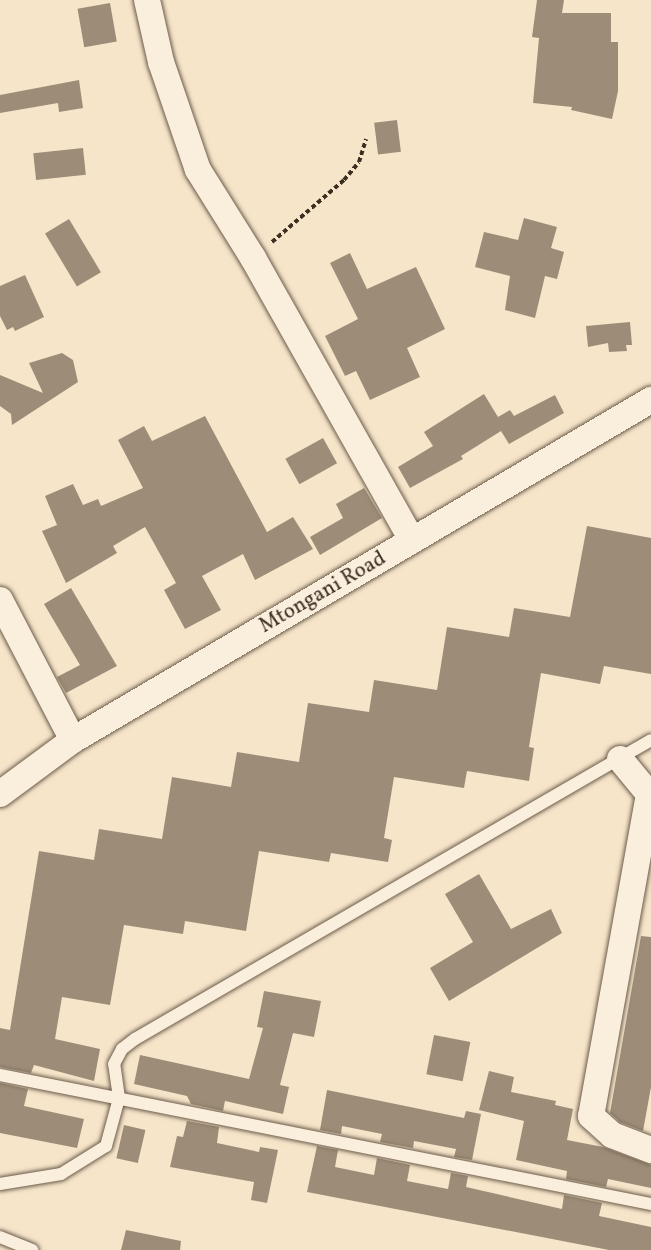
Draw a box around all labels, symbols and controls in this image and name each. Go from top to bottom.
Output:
street label: Mtongani Road [255,547,391,639]

